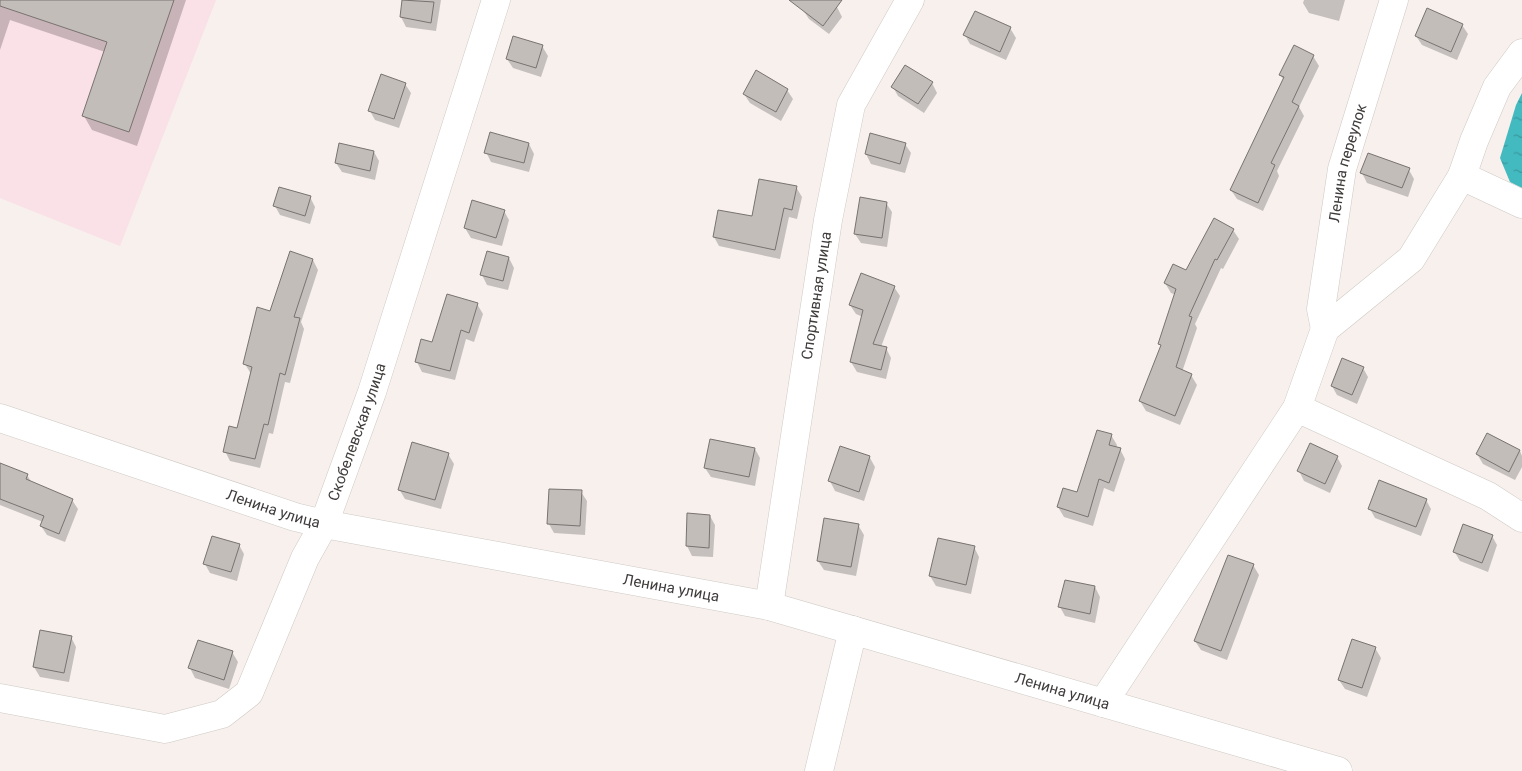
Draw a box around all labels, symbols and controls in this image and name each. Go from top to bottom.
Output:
street label: Ленина переулок [1325,102,1371,223]
street label: Спортивная улица [798,230,835,361]
street label: Скобелевская улица [324,361,390,503]
street label: Ленина улица [224,486,322,532]
street label: Ленина улица [621,570,721,606]
street label: Ленина улица [1013,669,1112,713]

